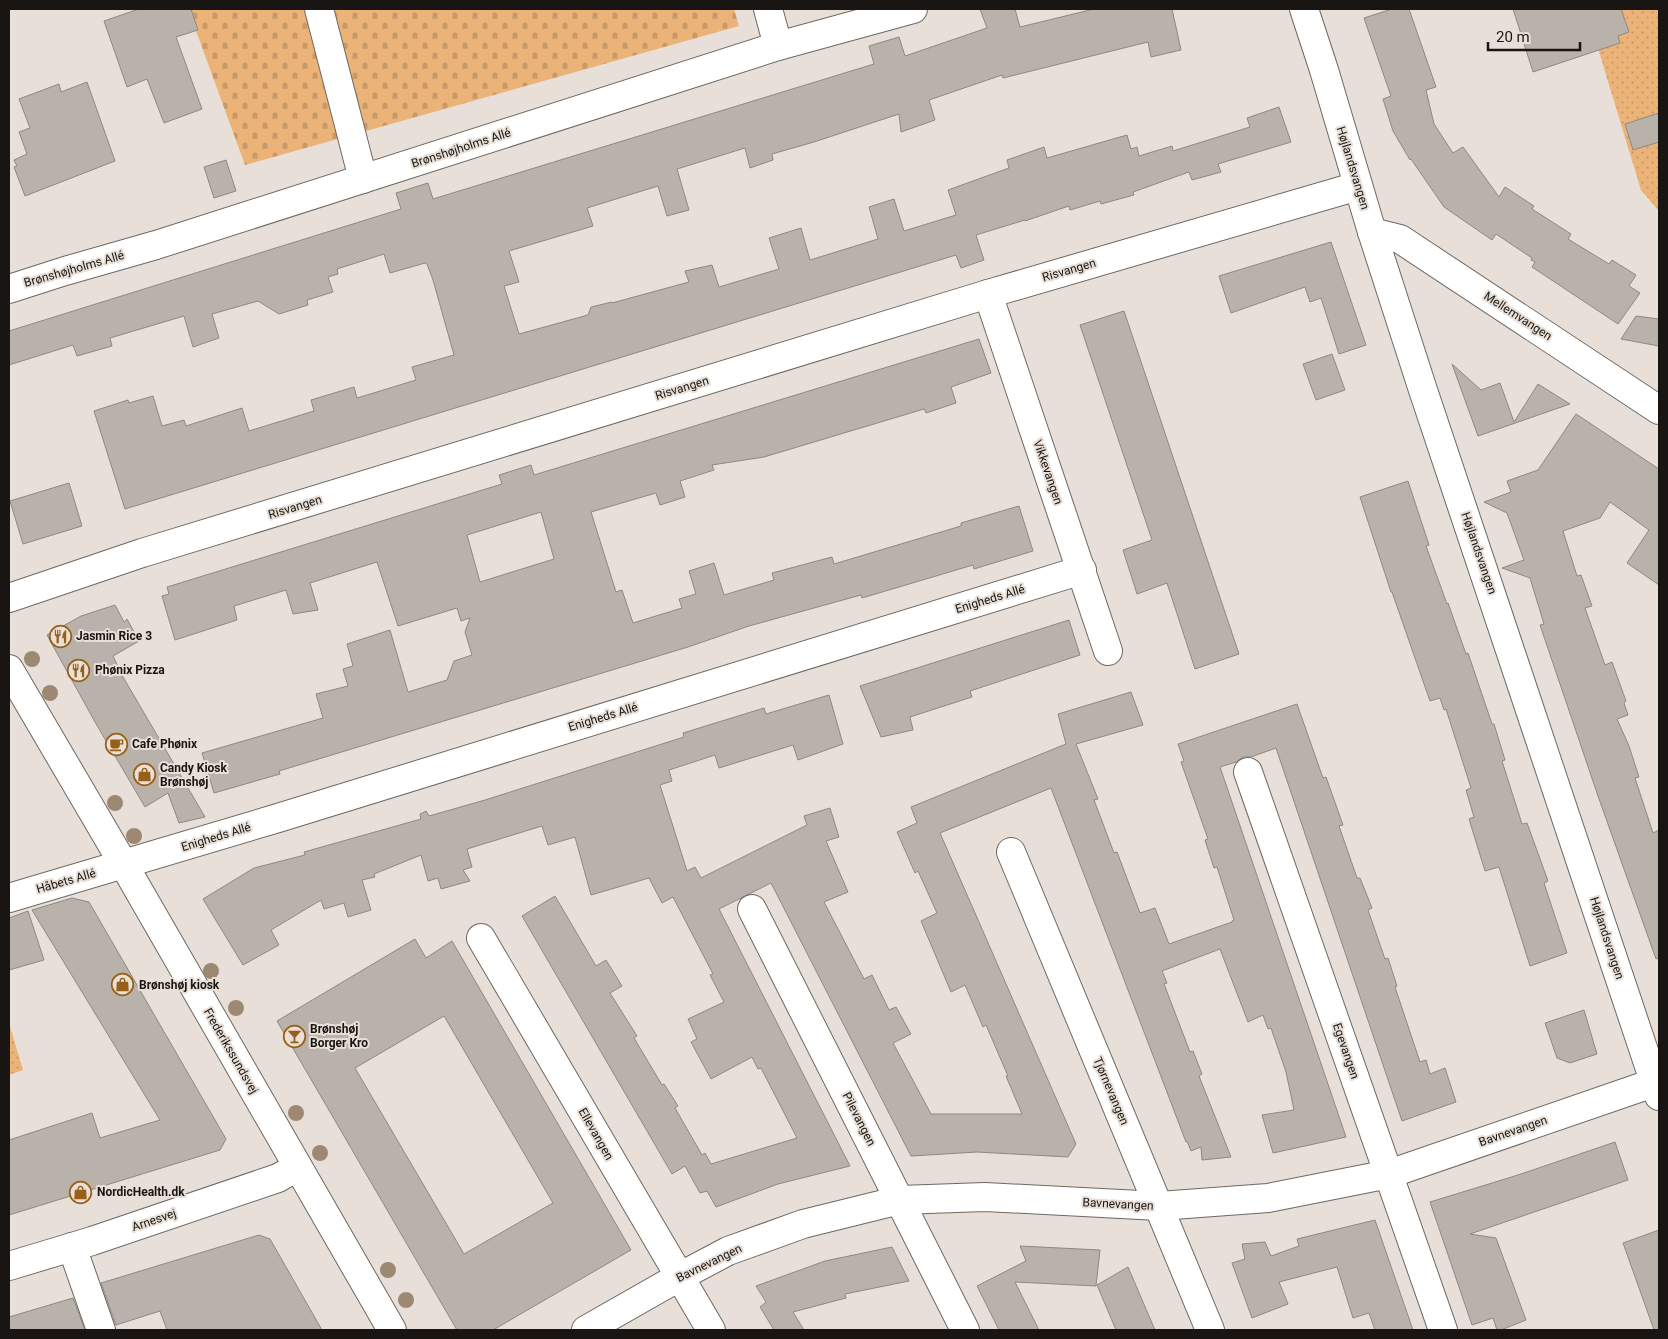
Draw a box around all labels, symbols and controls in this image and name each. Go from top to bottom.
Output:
scale bar [1488,20,1580,52]
text: 20 m [1496,28,1530,46]
street label: Brønshøjholms Allé [410,125,512,171]
street label: Højlandsvangen [1334,125,1372,211]
street label: Brønshøjholms Allé [22,248,126,290]
street label: Risvangen [1041,256,1097,284]
street label: Mellemvangen [1481,289,1555,343]
street label: Risvangen [654,373,710,403]
street label: Vikkevangen [1030,438,1066,506]
street label: Risvangen [267,492,323,522]
street label: Højlandsvangen [1458,510,1500,596]
street label: Enigheds Allé [954,582,1026,616]
restaurant icon: Jasmin Rice 3 [48,624,72,648]
place label: Jasmin Rice 3 [76,629,152,643]
restaurant icon: Phønix Pizza [67,658,91,682]
place label: Phønix Pizza [95,663,165,677]
street label: Enigheds Allé [567,700,639,734]
cafe icon: Cafe Phønix [104,732,128,756]
place label: Cafe Phønix [132,737,198,751]
place label: Candy Kiosk Brønshøj [160,761,228,789]
shop icon: Candy Kiosk Brønshøj [132,763,156,787]
street label: Enigheds Allé [180,820,252,854]
street label: Håbets Allé [35,866,97,896]
street label: Højlandsvangen [1587,895,1627,981]
shop icon: Brønshøj kiosk [111,973,135,997]
place label: Brønshøj kiosk [139,978,220,992]
street label: Frederikssundsvej [201,1006,261,1096]
street label: Egevangen [1330,1021,1362,1081]
place label: Brønshøj Borger Kro [310,1022,368,1050]
bar icon: Brønshøj Borger Kro [282,1024,306,1048]
street label: Tjørnevangen [1090,1055,1132,1127]
street label: Pilevangen [840,1090,878,1148]
street label: Ellevangen [576,1106,616,1162]
street label: Bavnevangen [1477,1113,1549,1149]
shop icon: NordicHealth.dk [69,1180,93,1204]
place label: NordicHealth.dk [97,1185,185,1199]
street label: Bavnevangen [1082,1195,1154,1213]
street label: Arnesvej [130,1206,178,1234]
street label: Bavnevangen [674,1241,744,1285]

